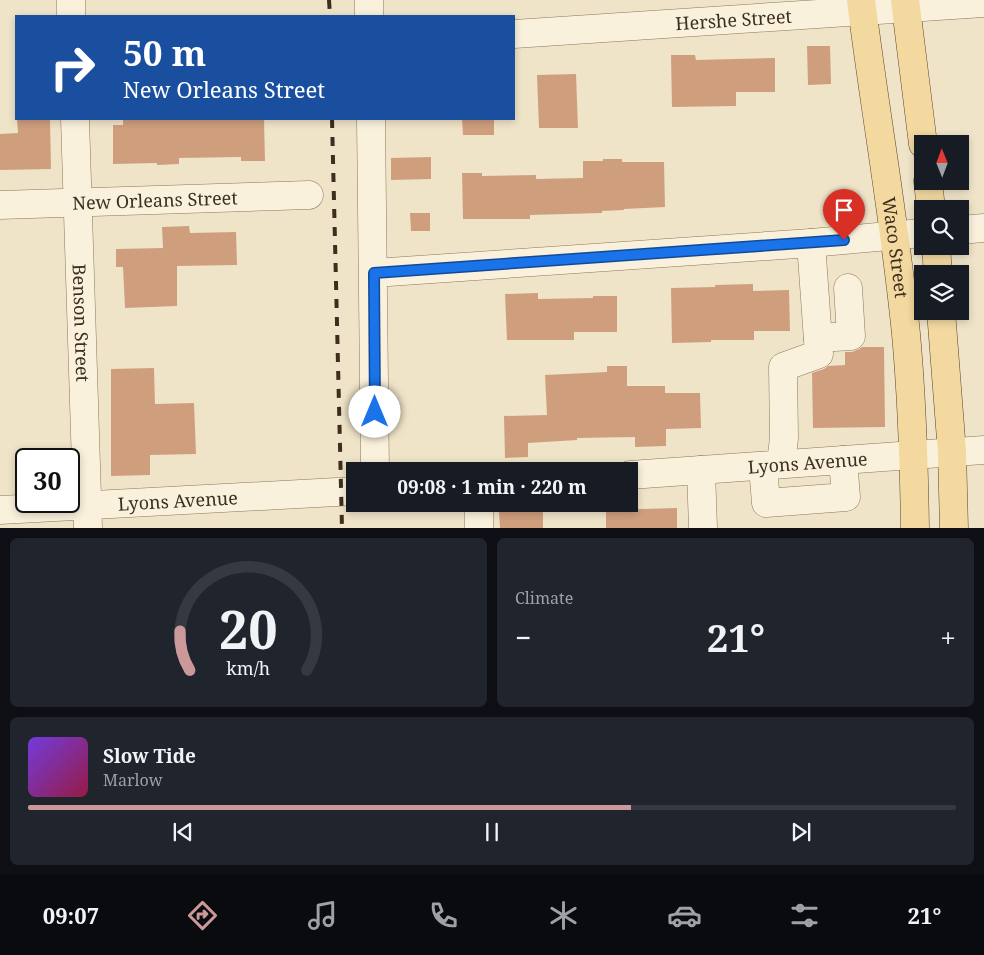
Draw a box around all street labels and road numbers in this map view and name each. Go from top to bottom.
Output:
street label: Hershe Street [675,4,792,35]
street label: New Orleans Street [72,185,238,215]
street label: Waco Street [877,195,914,299]
street label: Benson Street [68,263,95,382]
street label: Lyons Avenue [747,446,868,479]
street label: Lyons Avenue [117,485,238,516]

